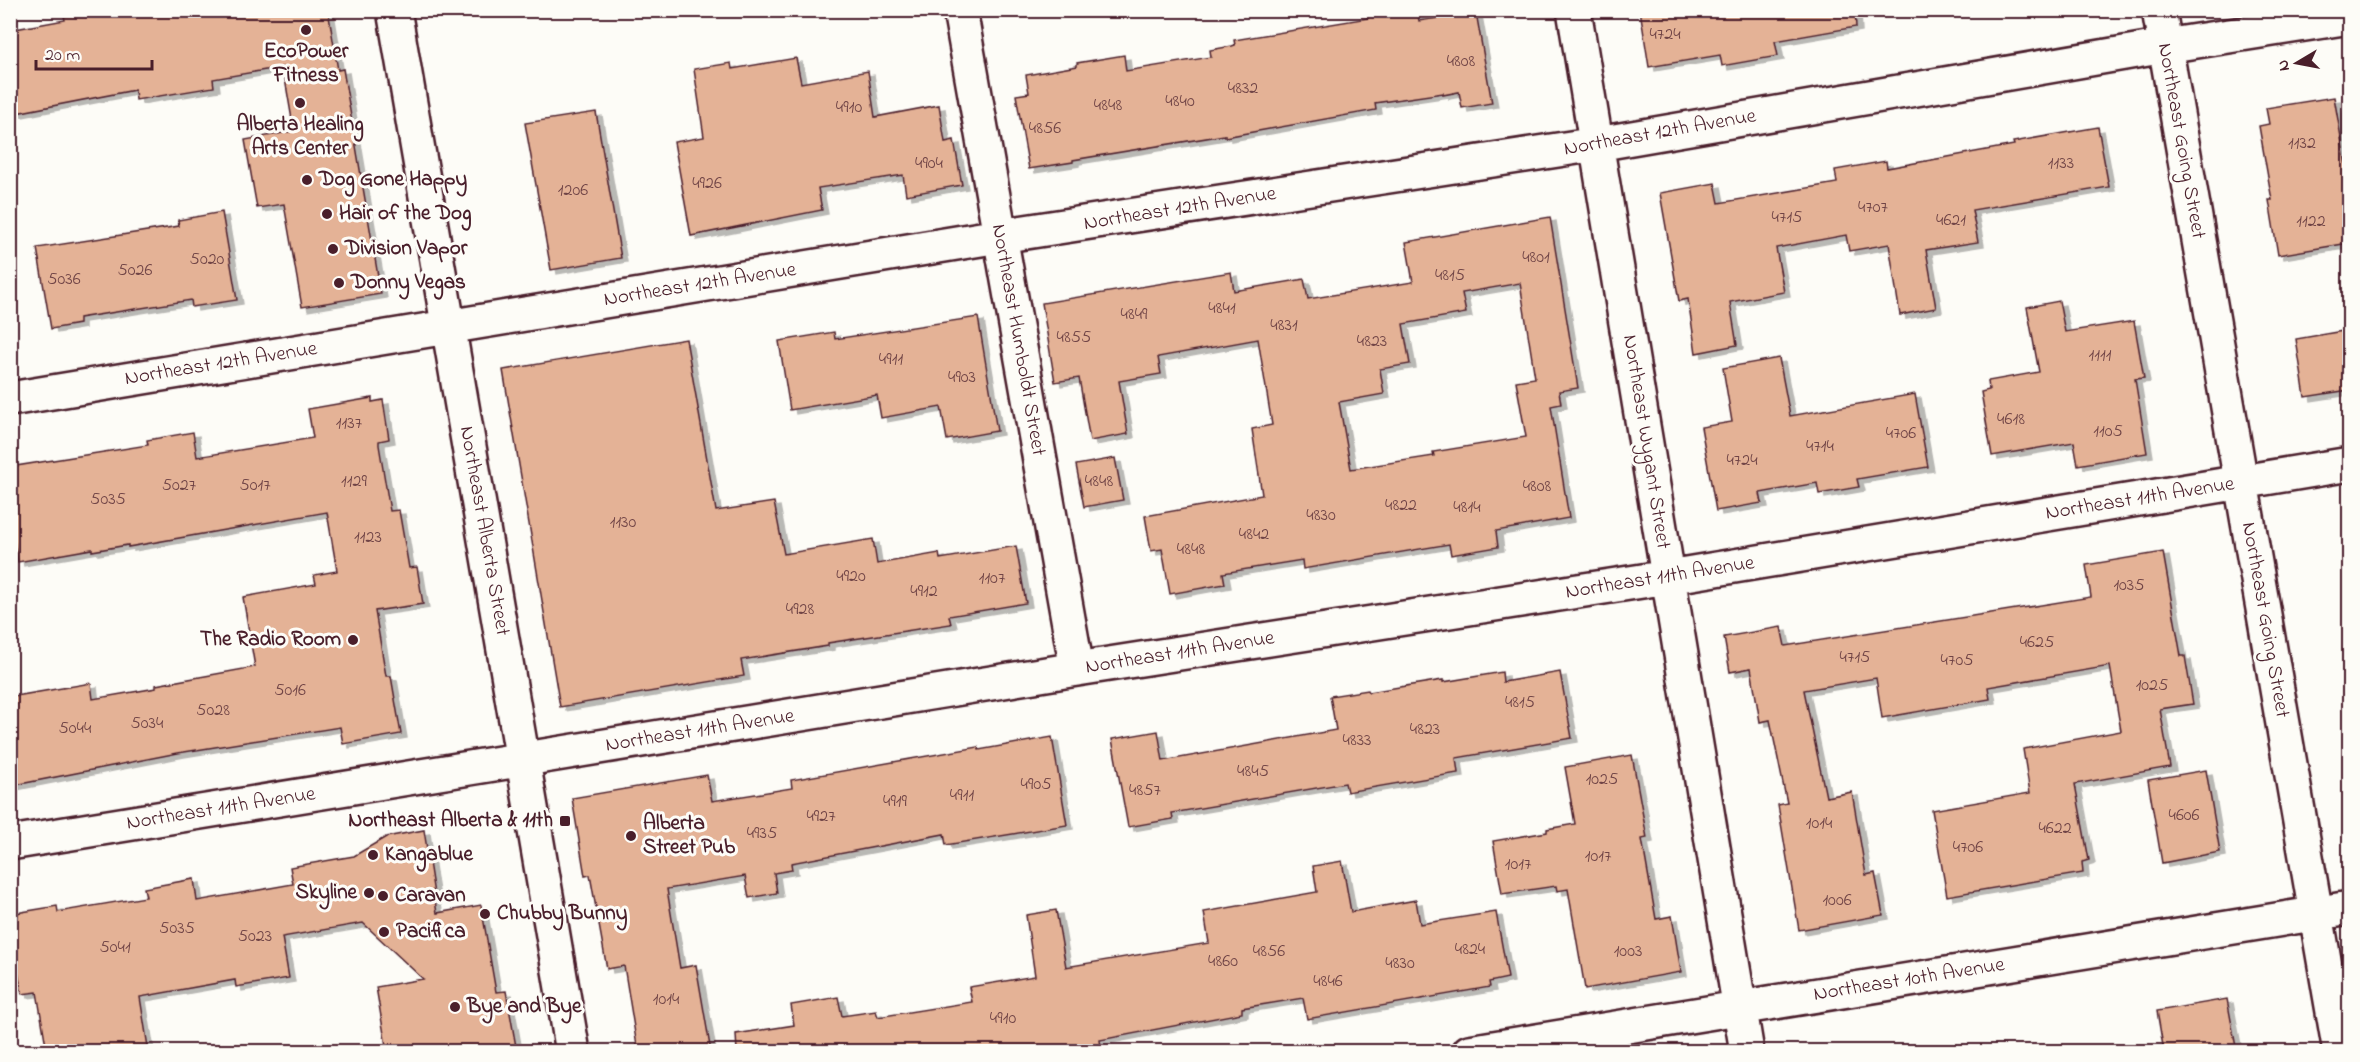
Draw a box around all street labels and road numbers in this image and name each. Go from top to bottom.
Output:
street label: Northeast Going Street [2147,41,2213,242]
street label: Northeast 12th Avenue [1562,101,1759,165]
street label: Northeast 12th Avenue [1082,179,1279,239]
street label: Northeast Humboldt Street [983,222,1053,458]
street label: Northeast 12th Avenue [602,255,799,315]
street label: Northeast Wygant Street [1612,333,1678,552]
street label: Northeast 12th Avenue [123,334,320,394]
street label: Northeast Alberta Street [451,424,517,638]
street label: Northeast 11th Avenue [2043,469,2237,529]
street label: Northeast Going Street [2231,520,2297,721]
street label: Northeast 11th Avenue [1563,548,1757,608]
street label: Northeast 11th Avenue [1083,623,1277,683]
street label: Northeast 11th Avenue [603,701,797,761]
street label: Northeast 11th Avenue [124,779,318,839]
street label: Northeast 10th Avenue [1811,950,2007,1010]

